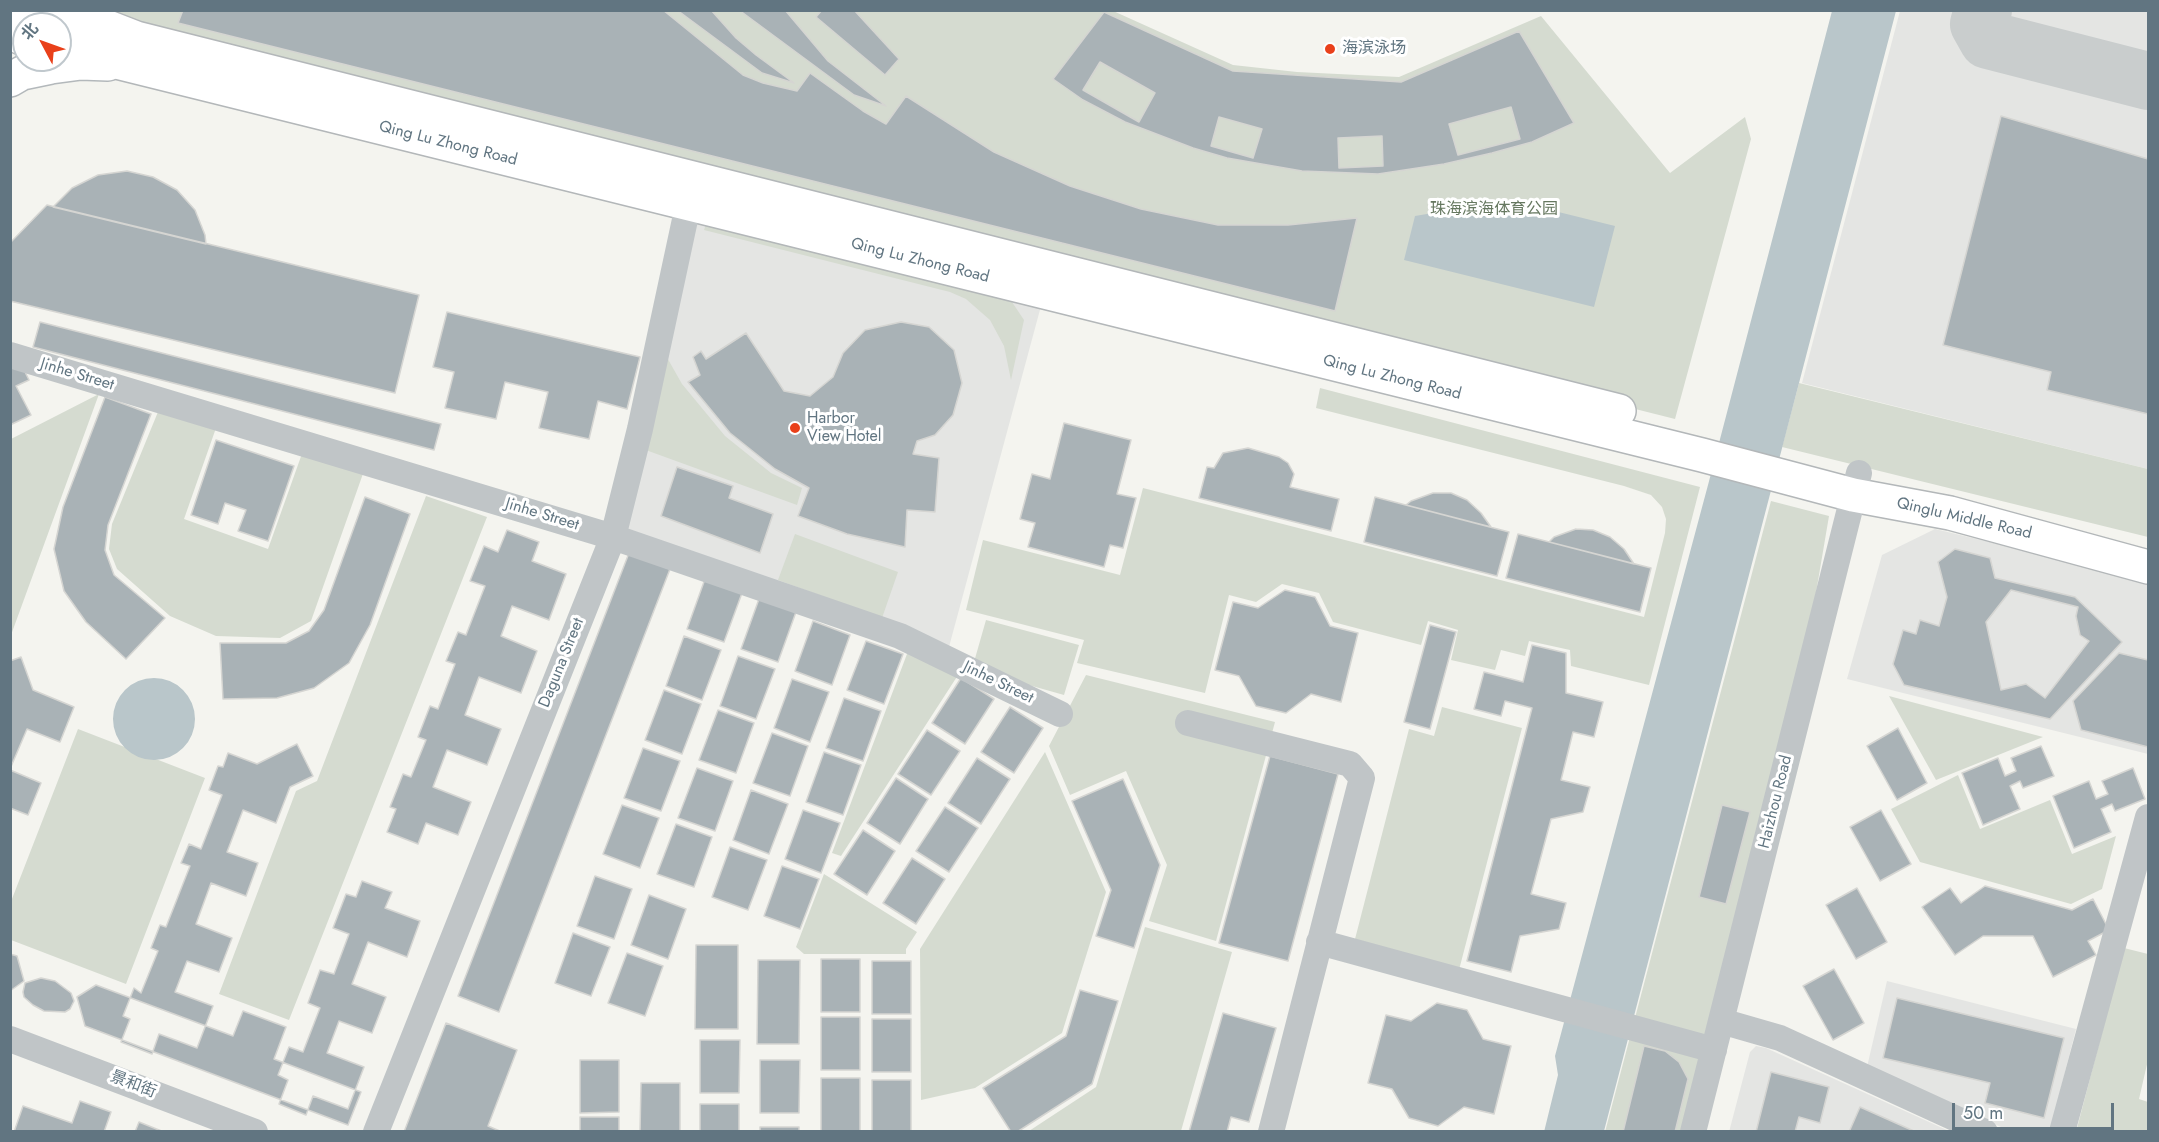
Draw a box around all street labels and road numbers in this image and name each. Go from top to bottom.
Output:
street label: Qing Lu Zhong Road [377,118,519,170]
street label: Qing Lu Zhong Road [849,235,991,287]
street label: Qing Lu Zhong Road [1321,352,1463,404]
street label: Jinhe Street [38,355,116,395]
street label: Qinglu Middle Road [1895,494,2033,544]
street label: Jinhe Street [503,495,581,535]
street label: Daguna Street [535,615,589,711]
street label: Jinhe Street [960,658,1036,708]
street label: Haizhou Road [1755,753,1797,851]
street label: 景和街 [107,1067,159,1103]

